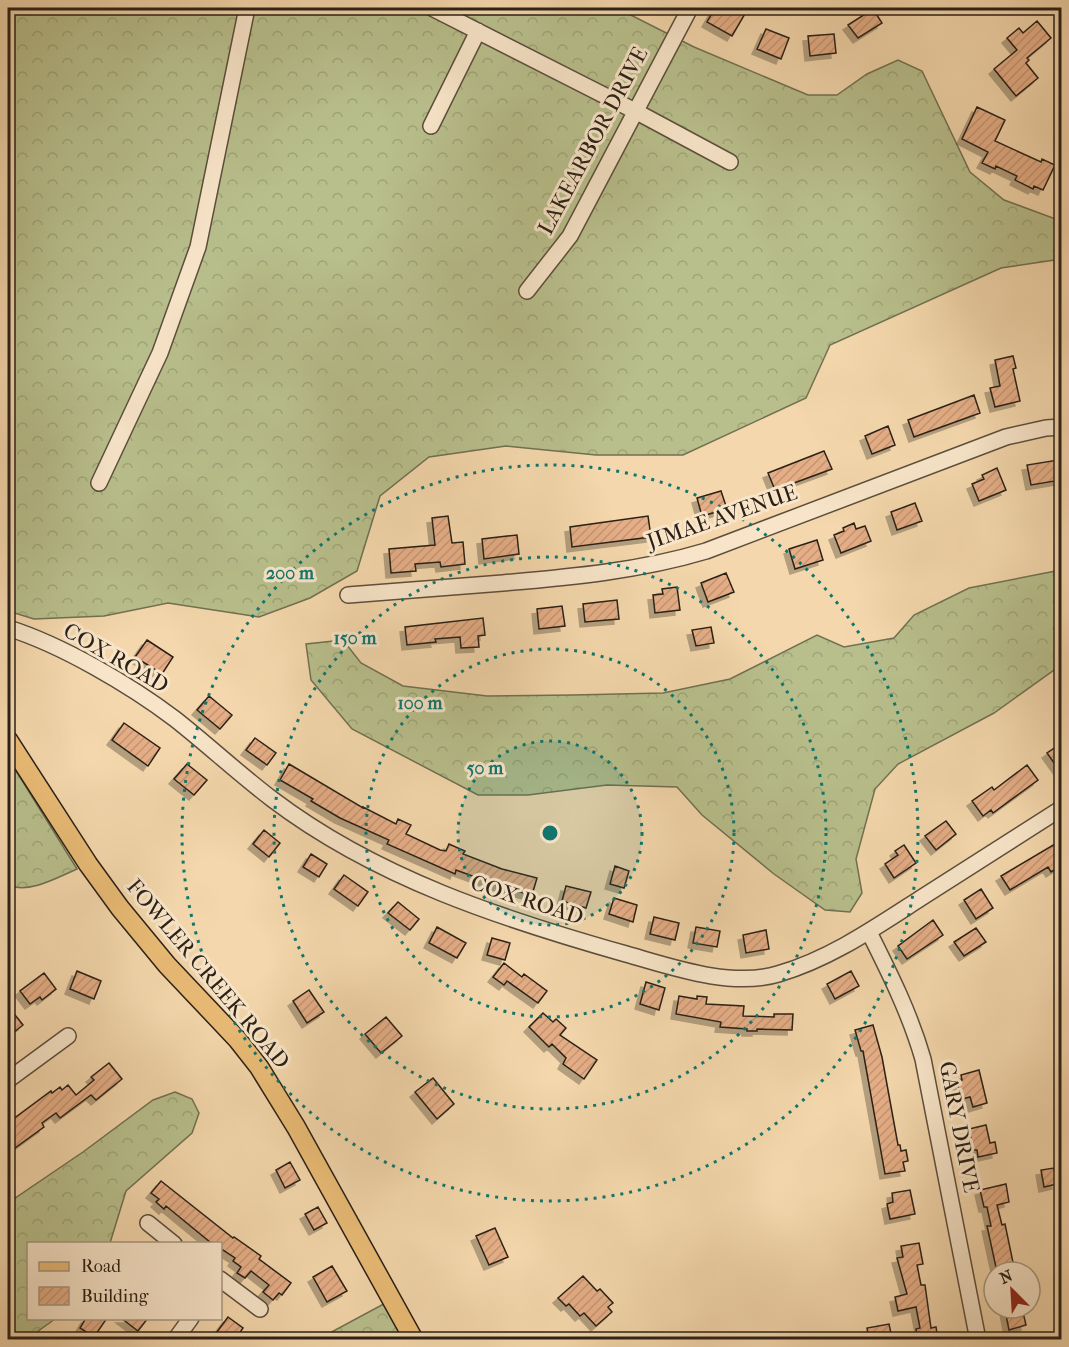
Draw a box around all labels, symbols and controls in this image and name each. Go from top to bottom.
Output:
street label: LAKEARBOR DRIVE [533,43,653,239]
street label: JIMAE AVENUE [642,479,801,556]
text: 200 m [266,563,315,584]
street label: COX ROAD [59,618,173,698]
text: 150 m [334,628,377,649]
text: 100 m [397,693,444,714]
text: 50 m [467,758,504,779]
centre of rings [540,823,560,843]
street label: COX ROAD [467,870,587,930]
street label: FOWLER CREEK ROAD [121,874,295,1074]
street label: GARY DRIVE [934,1059,984,1195]
legend [27,1242,222,1320]
text: Road [81,1256,121,1277]
north arrow [982,1260,1042,1320]
text: N [997,1265,1016,1288]
text: Building [81,1286,149,1307]

